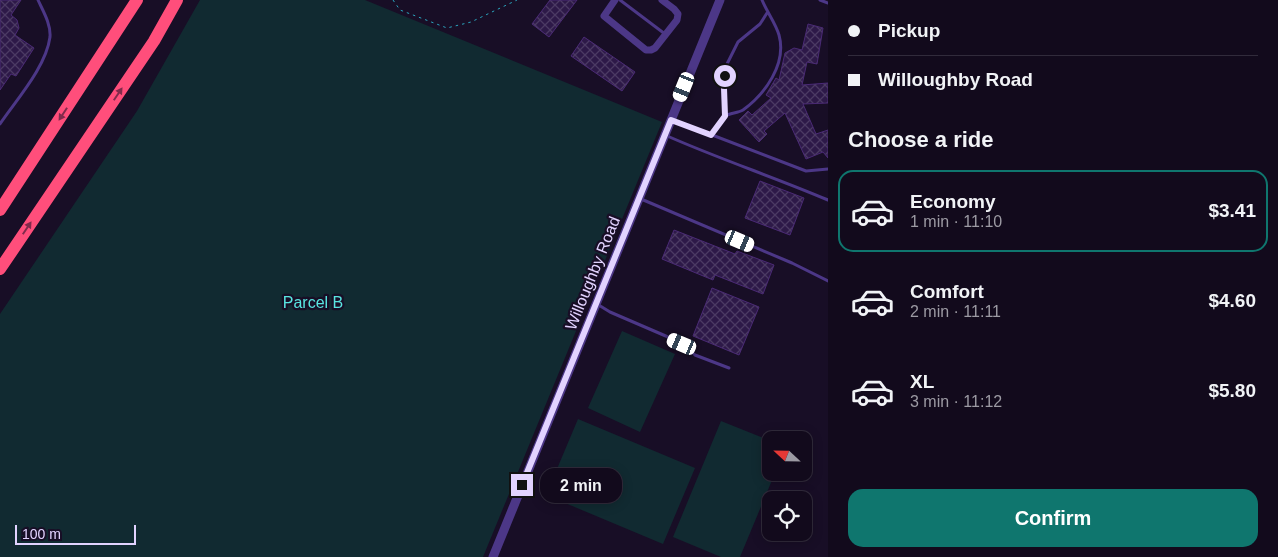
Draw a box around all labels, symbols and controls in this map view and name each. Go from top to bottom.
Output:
text: Pickup [878,20,940,41]
route start [714,65,736,87]
text: Willoughby Road [878,69,1033,90]
car [671,70,696,104]
one-way arrow [113,87,123,100]
one-way arrow [58,108,68,121]
text: Choose a ride [848,127,993,152]
icon: car [850,189,895,234]
text: Economy [910,191,996,212]
text: $3.41 [1208,200,1256,221]
text: 1 min · 11:10 [910,213,1002,230]
street label: Willoughby Road [562,214,623,332]
one-way arrow [23,222,32,235]
car [723,228,756,254]
icon: car [850,279,895,324]
text: Comfort [910,281,984,302]
text: $4.60 [1208,290,1256,311]
park label: Parcel B [283,294,343,311]
text: 2 min · 11:11 [910,303,1001,320]
car [665,331,698,357]
icon: car [850,369,895,414]
text: XL [910,371,934,392]
text: $5.80 [1208,380,1256,401]
text: 3 min · 11:12 [910,393,1002,410]
north arrow [762,431,812,481]
map controls [762,431,812,541]
callout: 2 min [540,468,622,502]
route end [511,474,533,496]
text: 2 min [560,477,602,494]
button: Confirm [848,489,1258,547]
button: locate [762,491,812,541]
scale bar [15,522,136,545]
text: 100 m [22,526,61,542]

